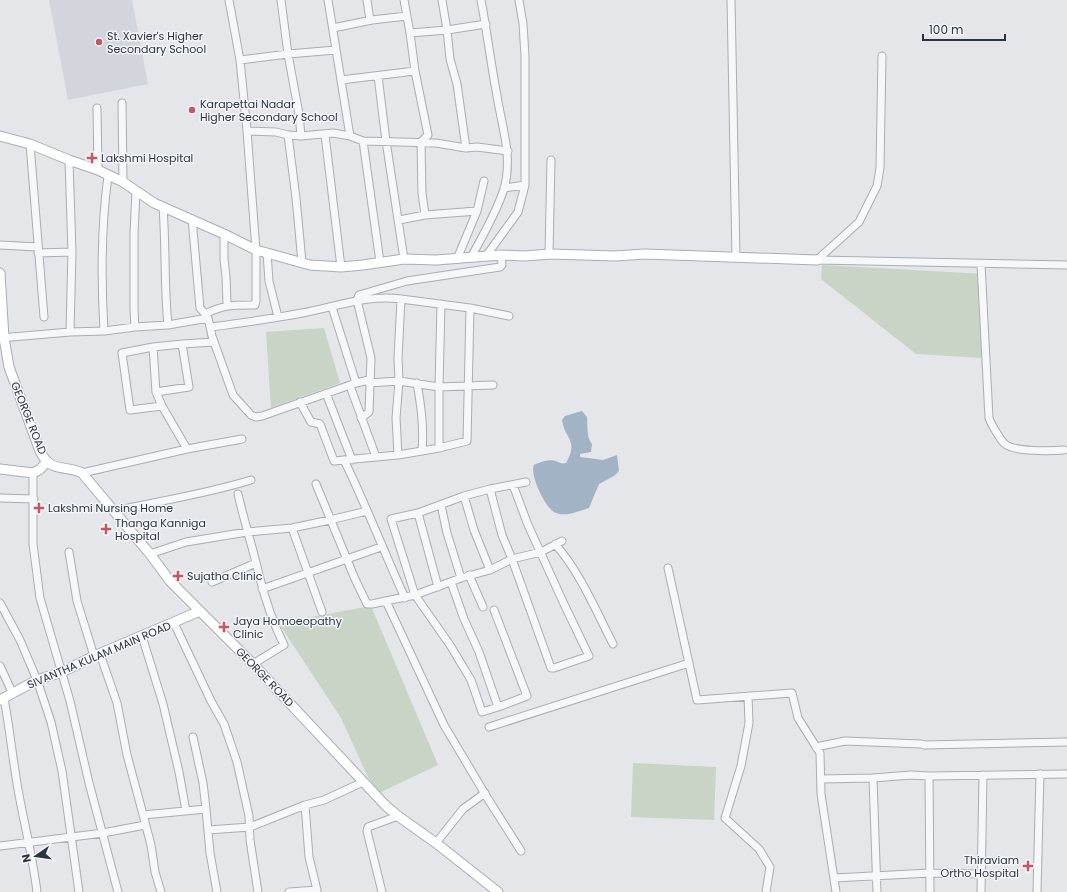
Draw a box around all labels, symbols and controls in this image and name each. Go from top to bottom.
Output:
scale bar [923,16,1005,42]
text: 100 m [929,21,963,38]
place label: St. Xavier's Higher Secondary School [107,28,206,57]
marker: St. Xavier's Higher Secondary School [94,37,104,47]
place label: Karapettai Nadar Higher Secondary School [200,96,338,125]
marker: Karapettai Nadar Higher Secondary School [187,105,197,115]
place label: Lakshmi Hospital [101,150,193,166]
marker: Lakshmi Hospital [86,152,98,164]
street label: GEORGE ROAD [7,379,51,457]
place label: Lakshmi Nursing Home [48,500,173,516]
marker: Lakshmi Nursing Home [33,502,45,514]
place label: Thanga Kanniga Hospital [115,515,206,544]
marker: Thanga Kanniga Hospital [100,523,112,535]
place label: Sujatha Clinic [187,568,263,584]
marker: Sujatha Clinic [172,570,184,582]
place label: Jaya Homoeopathy Clinic [233,613,343,642]
street label: SIVANTHA KULAM MAIN ROAD [25,617,174,693]
marker: Jaya Homoeopathy Clinic [218,621,230,633]
street label: GEORGE ROAD [232,644,298,710]
north arrow [16,836,56,876]
text: N [18,852,35,864]
place label: Thiraviam Ortho Hospital [941,852,1019,881]
marker: Thiraviam Ortho Hospital [1022,860,1034,872]

